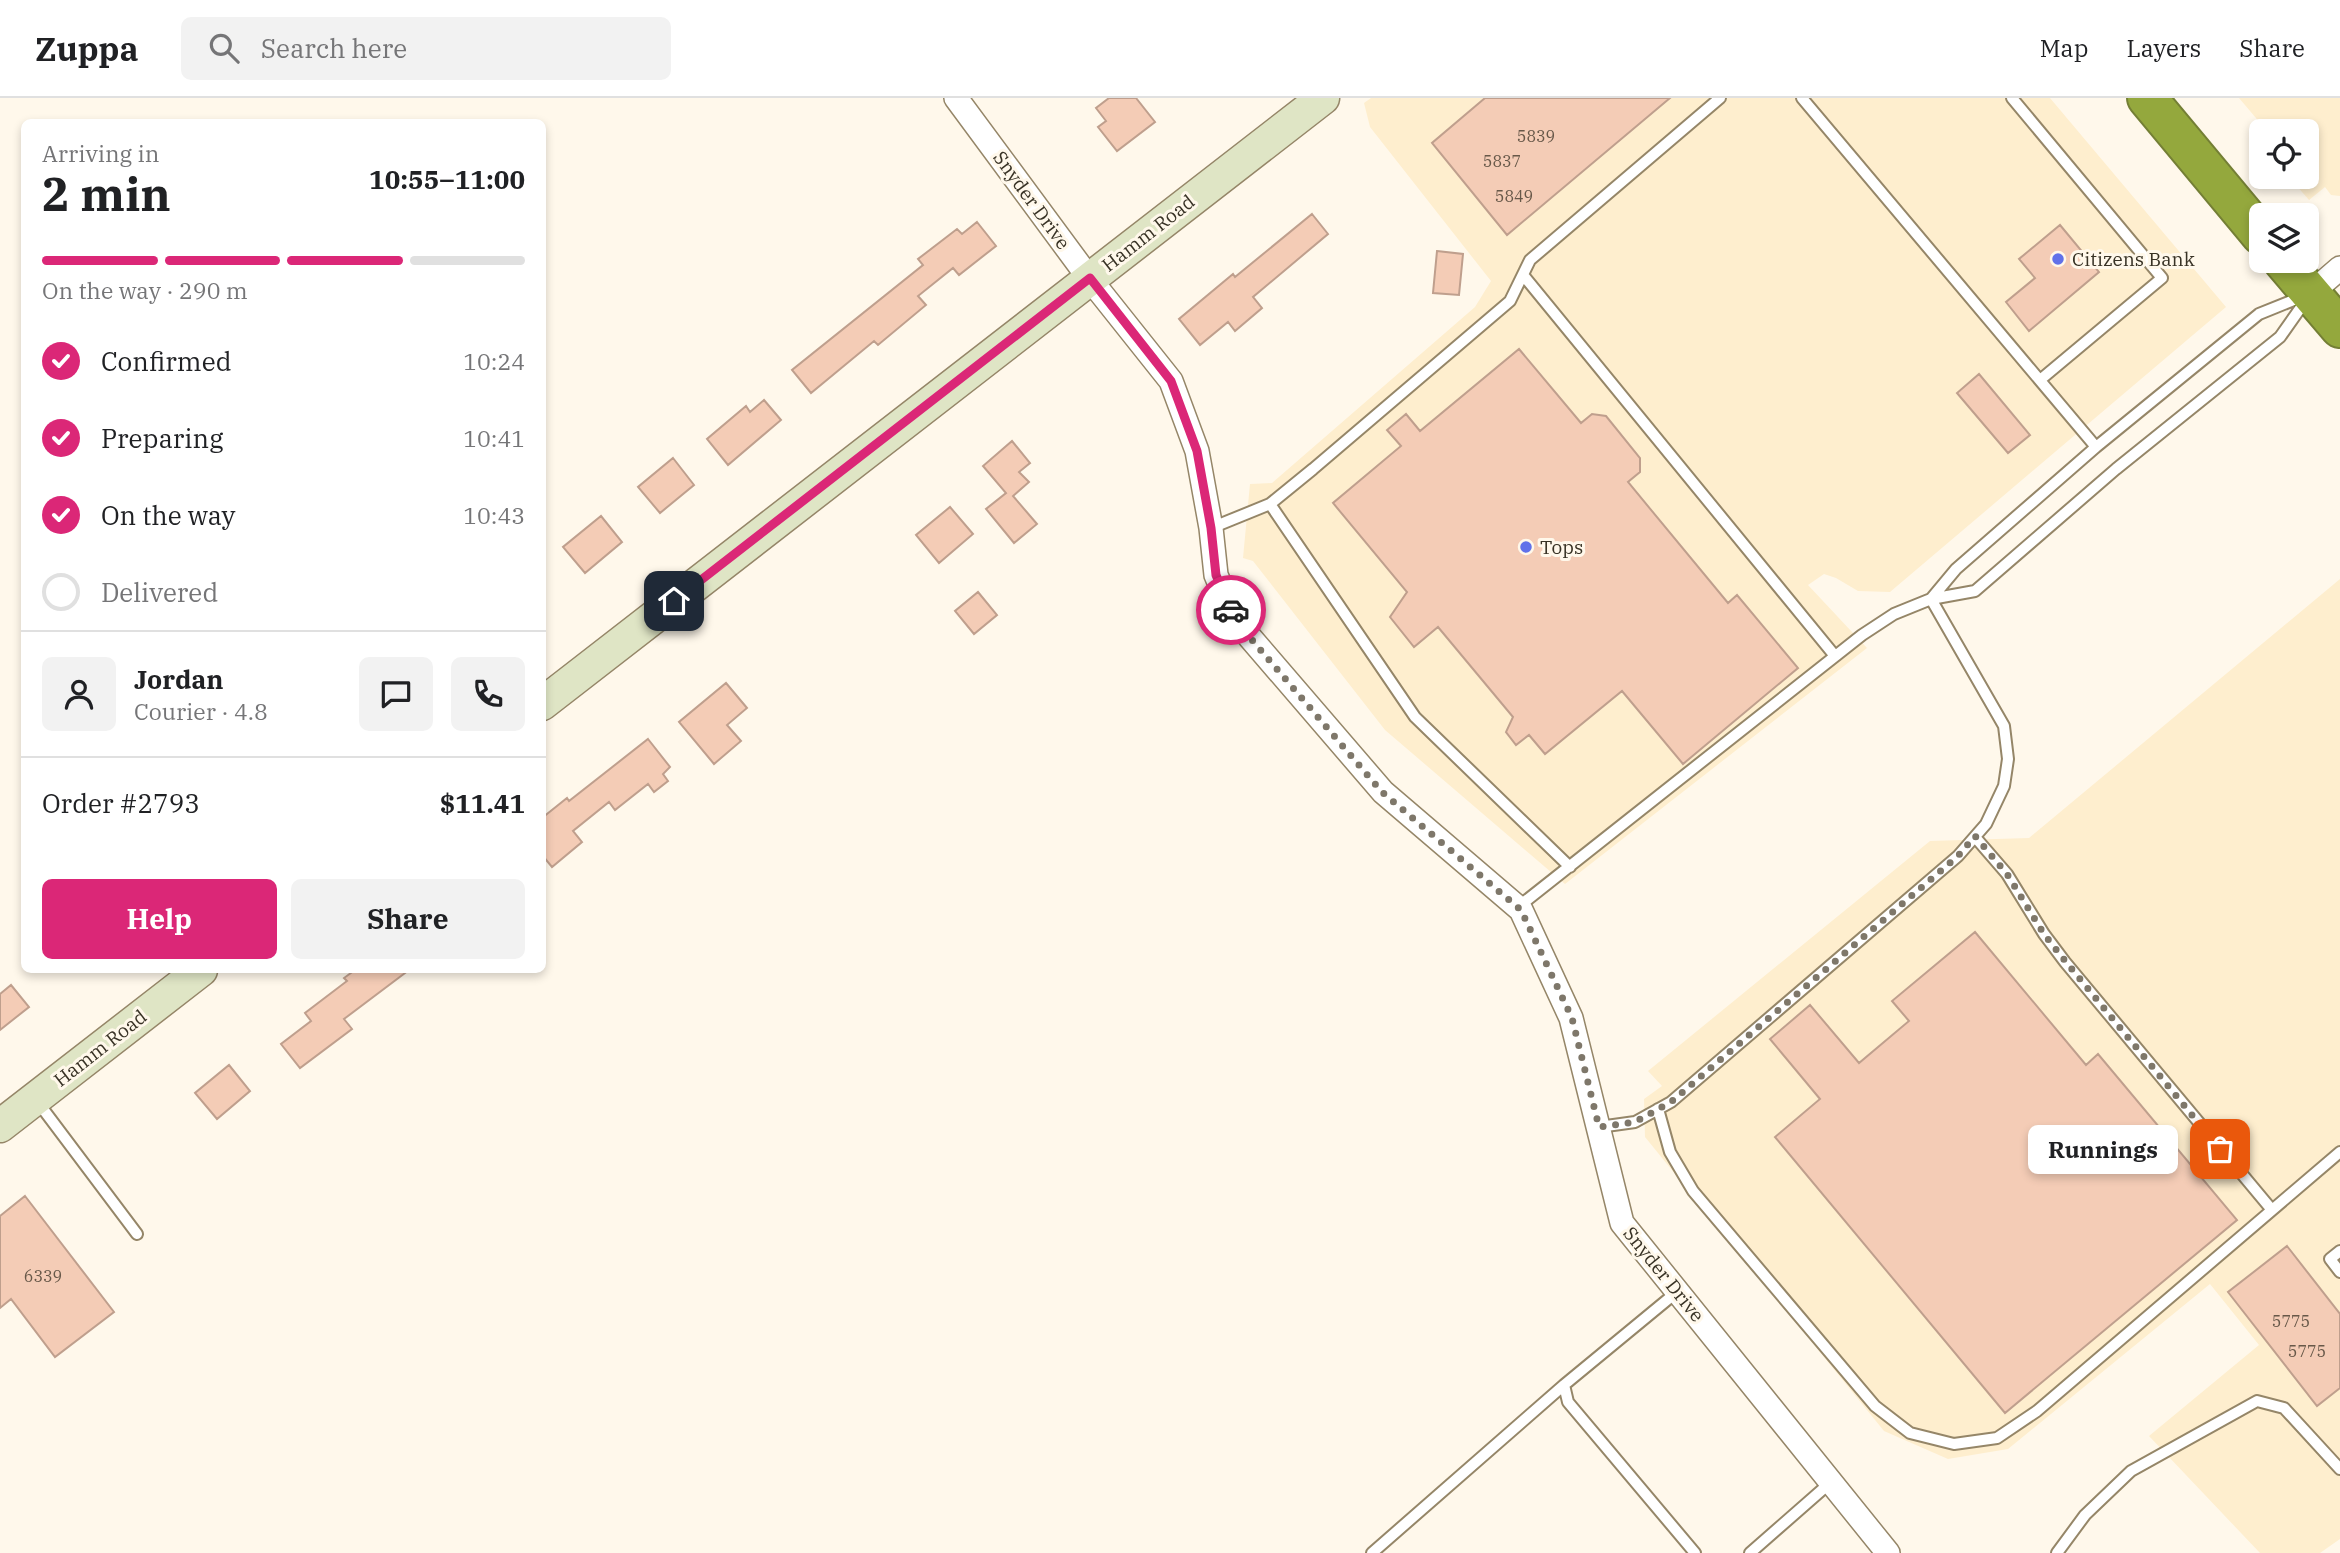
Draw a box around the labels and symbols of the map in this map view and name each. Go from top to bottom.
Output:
house number: 5839 [1517,126,1555,146]
street label: Snyder Drive [988,146,1076,254]
house number: 5837 [1483,151,1521,171]
house number: 5849 [1495,186,1533,206]
street label: Hamm Road [1097,189,1199,277]
place label: Citizens Bank [2072,247,2195,271]
marker: Citizens Bank [2050,251,2066,267]
place label: Tops [1540,535,1583,559]
marker: Tops [1518,539,1534,555]
pin [644,571,704,631]
courier [1196,575,1266,645]
street label: Hamm Road [49,1004,151,1092]
pin [2190,1119,2250,1179]
callout: Runnings [2028,1124,2178,1174]
street label: Snyder Drive [1618,1222,1710,1326]
house number: 6339 [24,1266,62,1286]
house number: 5775 [2272,1311,2310,1331]
house number: 5775 [2288,1341,2326,1361]

